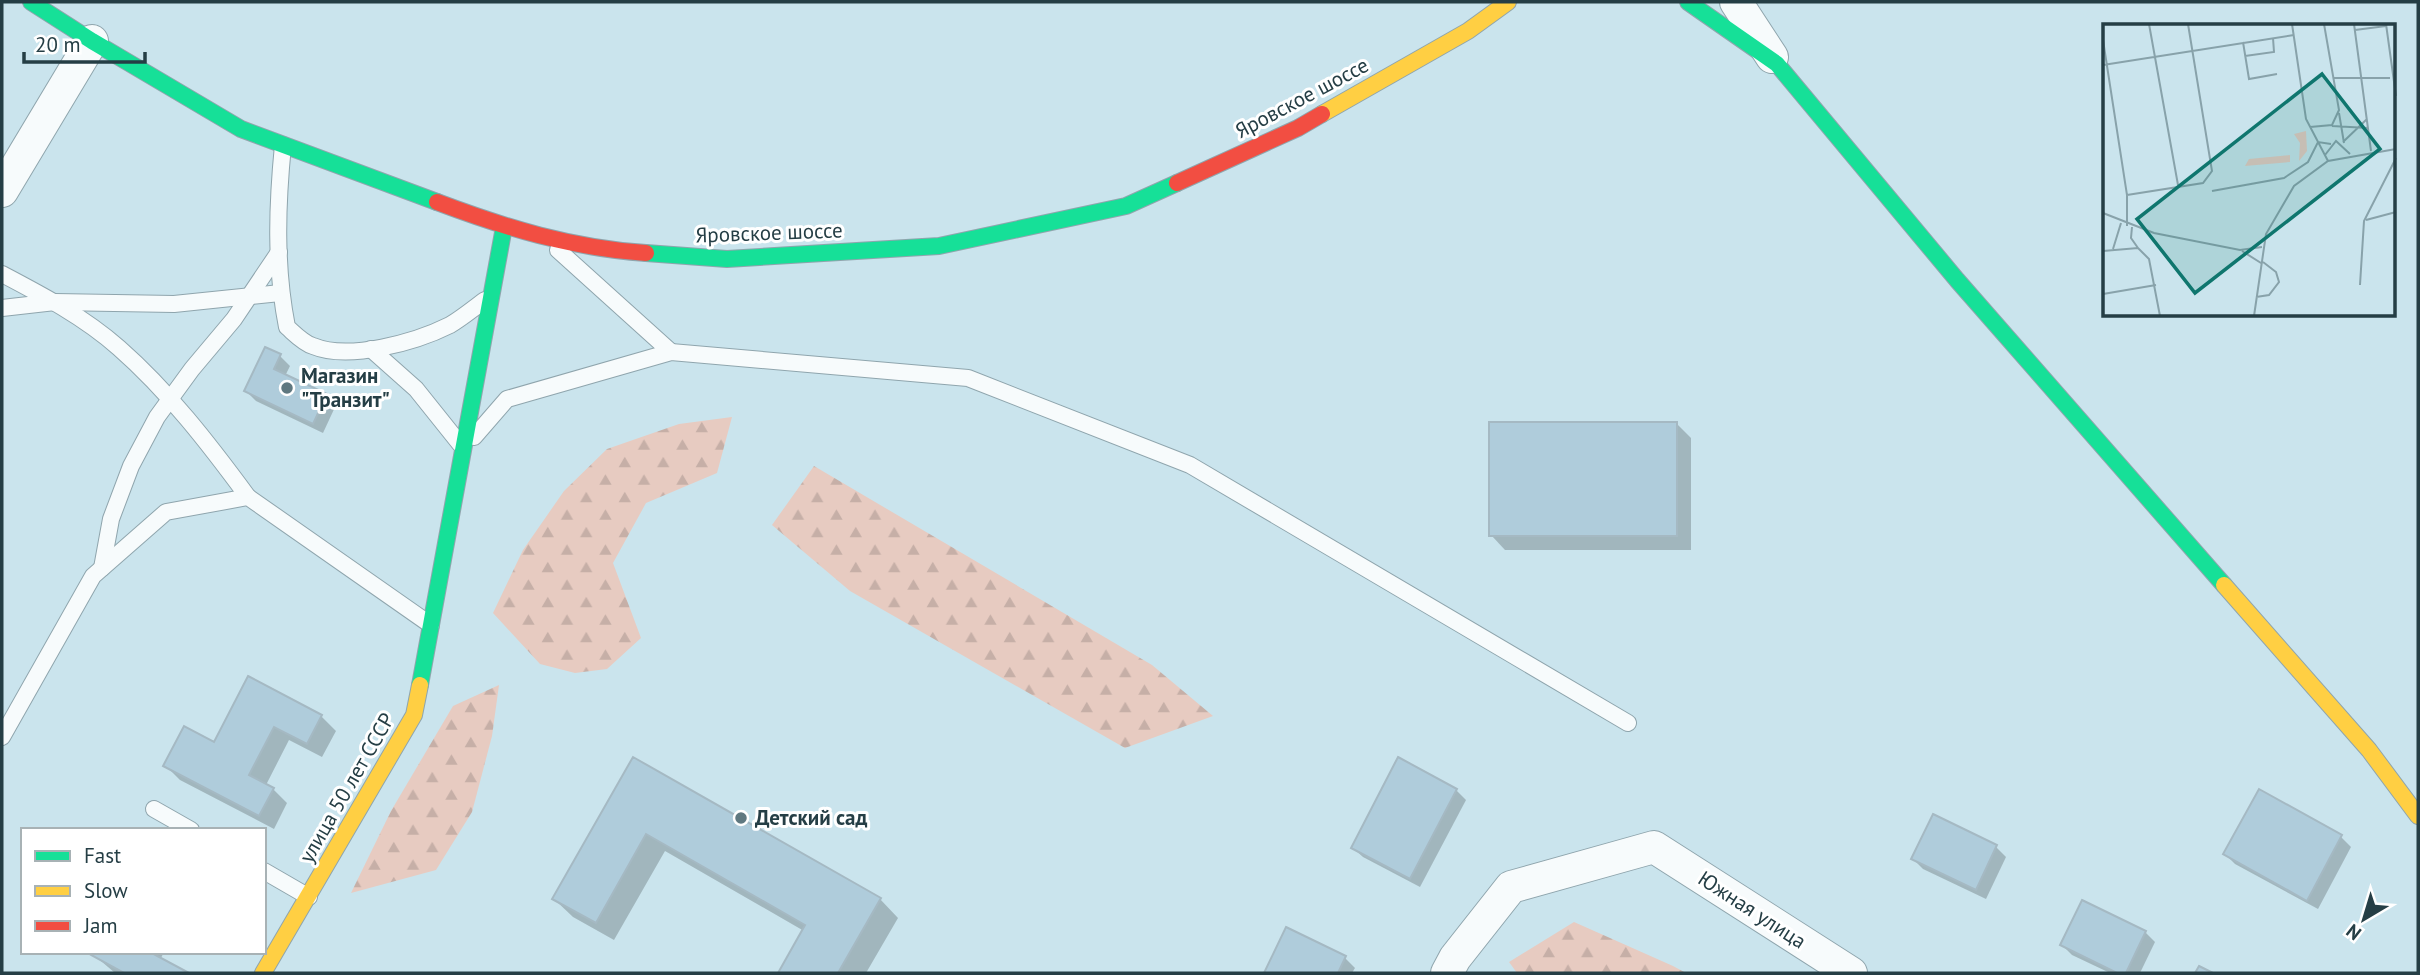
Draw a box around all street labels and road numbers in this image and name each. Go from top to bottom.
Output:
street label: Яровское шоссе [1230,51,1373,144]
street label: Яровское шоссе [695,216,843,249]
street label: улица 50 лет СССР [293,708,400,868]
street label: Южная улица [1693,865,1811,955]

